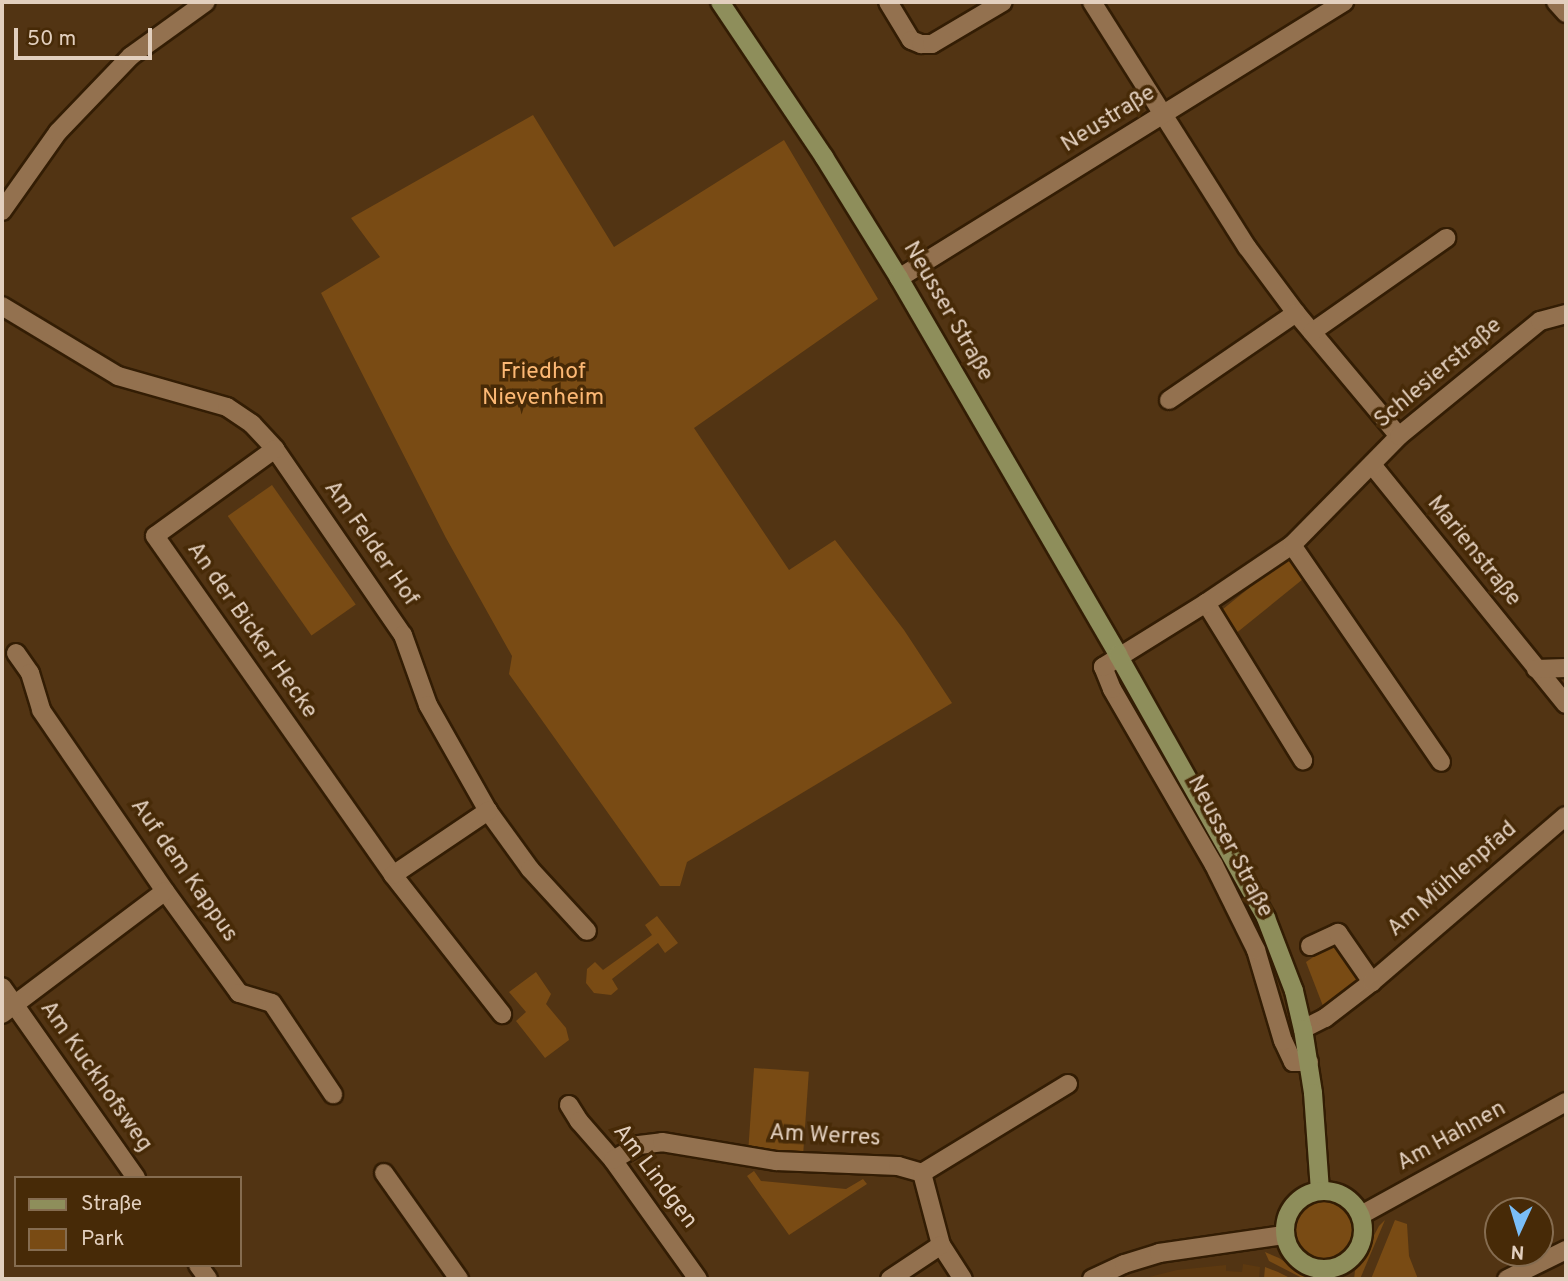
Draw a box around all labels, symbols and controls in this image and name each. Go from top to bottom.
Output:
scale bar [18,14,156,58]
text: 50 m [27,26,76,53]
street label: Neustraße [1057,80,1161,160]
street label: Neusser Straße [896,237,998,387]
street label: Schlesierstraße [1370,313,1508,435]
park label: Friedhof Nievenheim [482,359,604,413]
street label: Am Felder Hof [317,476,423,612]
street label: Marienstraße [1420,491,1526,613]
street label: An der Bicker Hecke [180,537,322,725]
street label: Neusser Straße [1180,771,1278,923]
street label: Auf dem Kappus [123,794,243,948]
street label: Am Mühlenpfad [1383,816,1523,944]
street label: Am Kuckhofsweg [33,996,157,1158]
street label: Am Hahnen [1393,1096,1511,1178]
street label: Am Lindgen [606,1119,702,1235]
street label: Am Werres [768,1120,882,1154]
legend [14,1176,242,1267]
text: Straße [81,1191,142,1218]
north arrow [1484,1197,1554,1267]
text: Park [81,1226,124,1253]
text: N [1510,1239,1525,1263]

